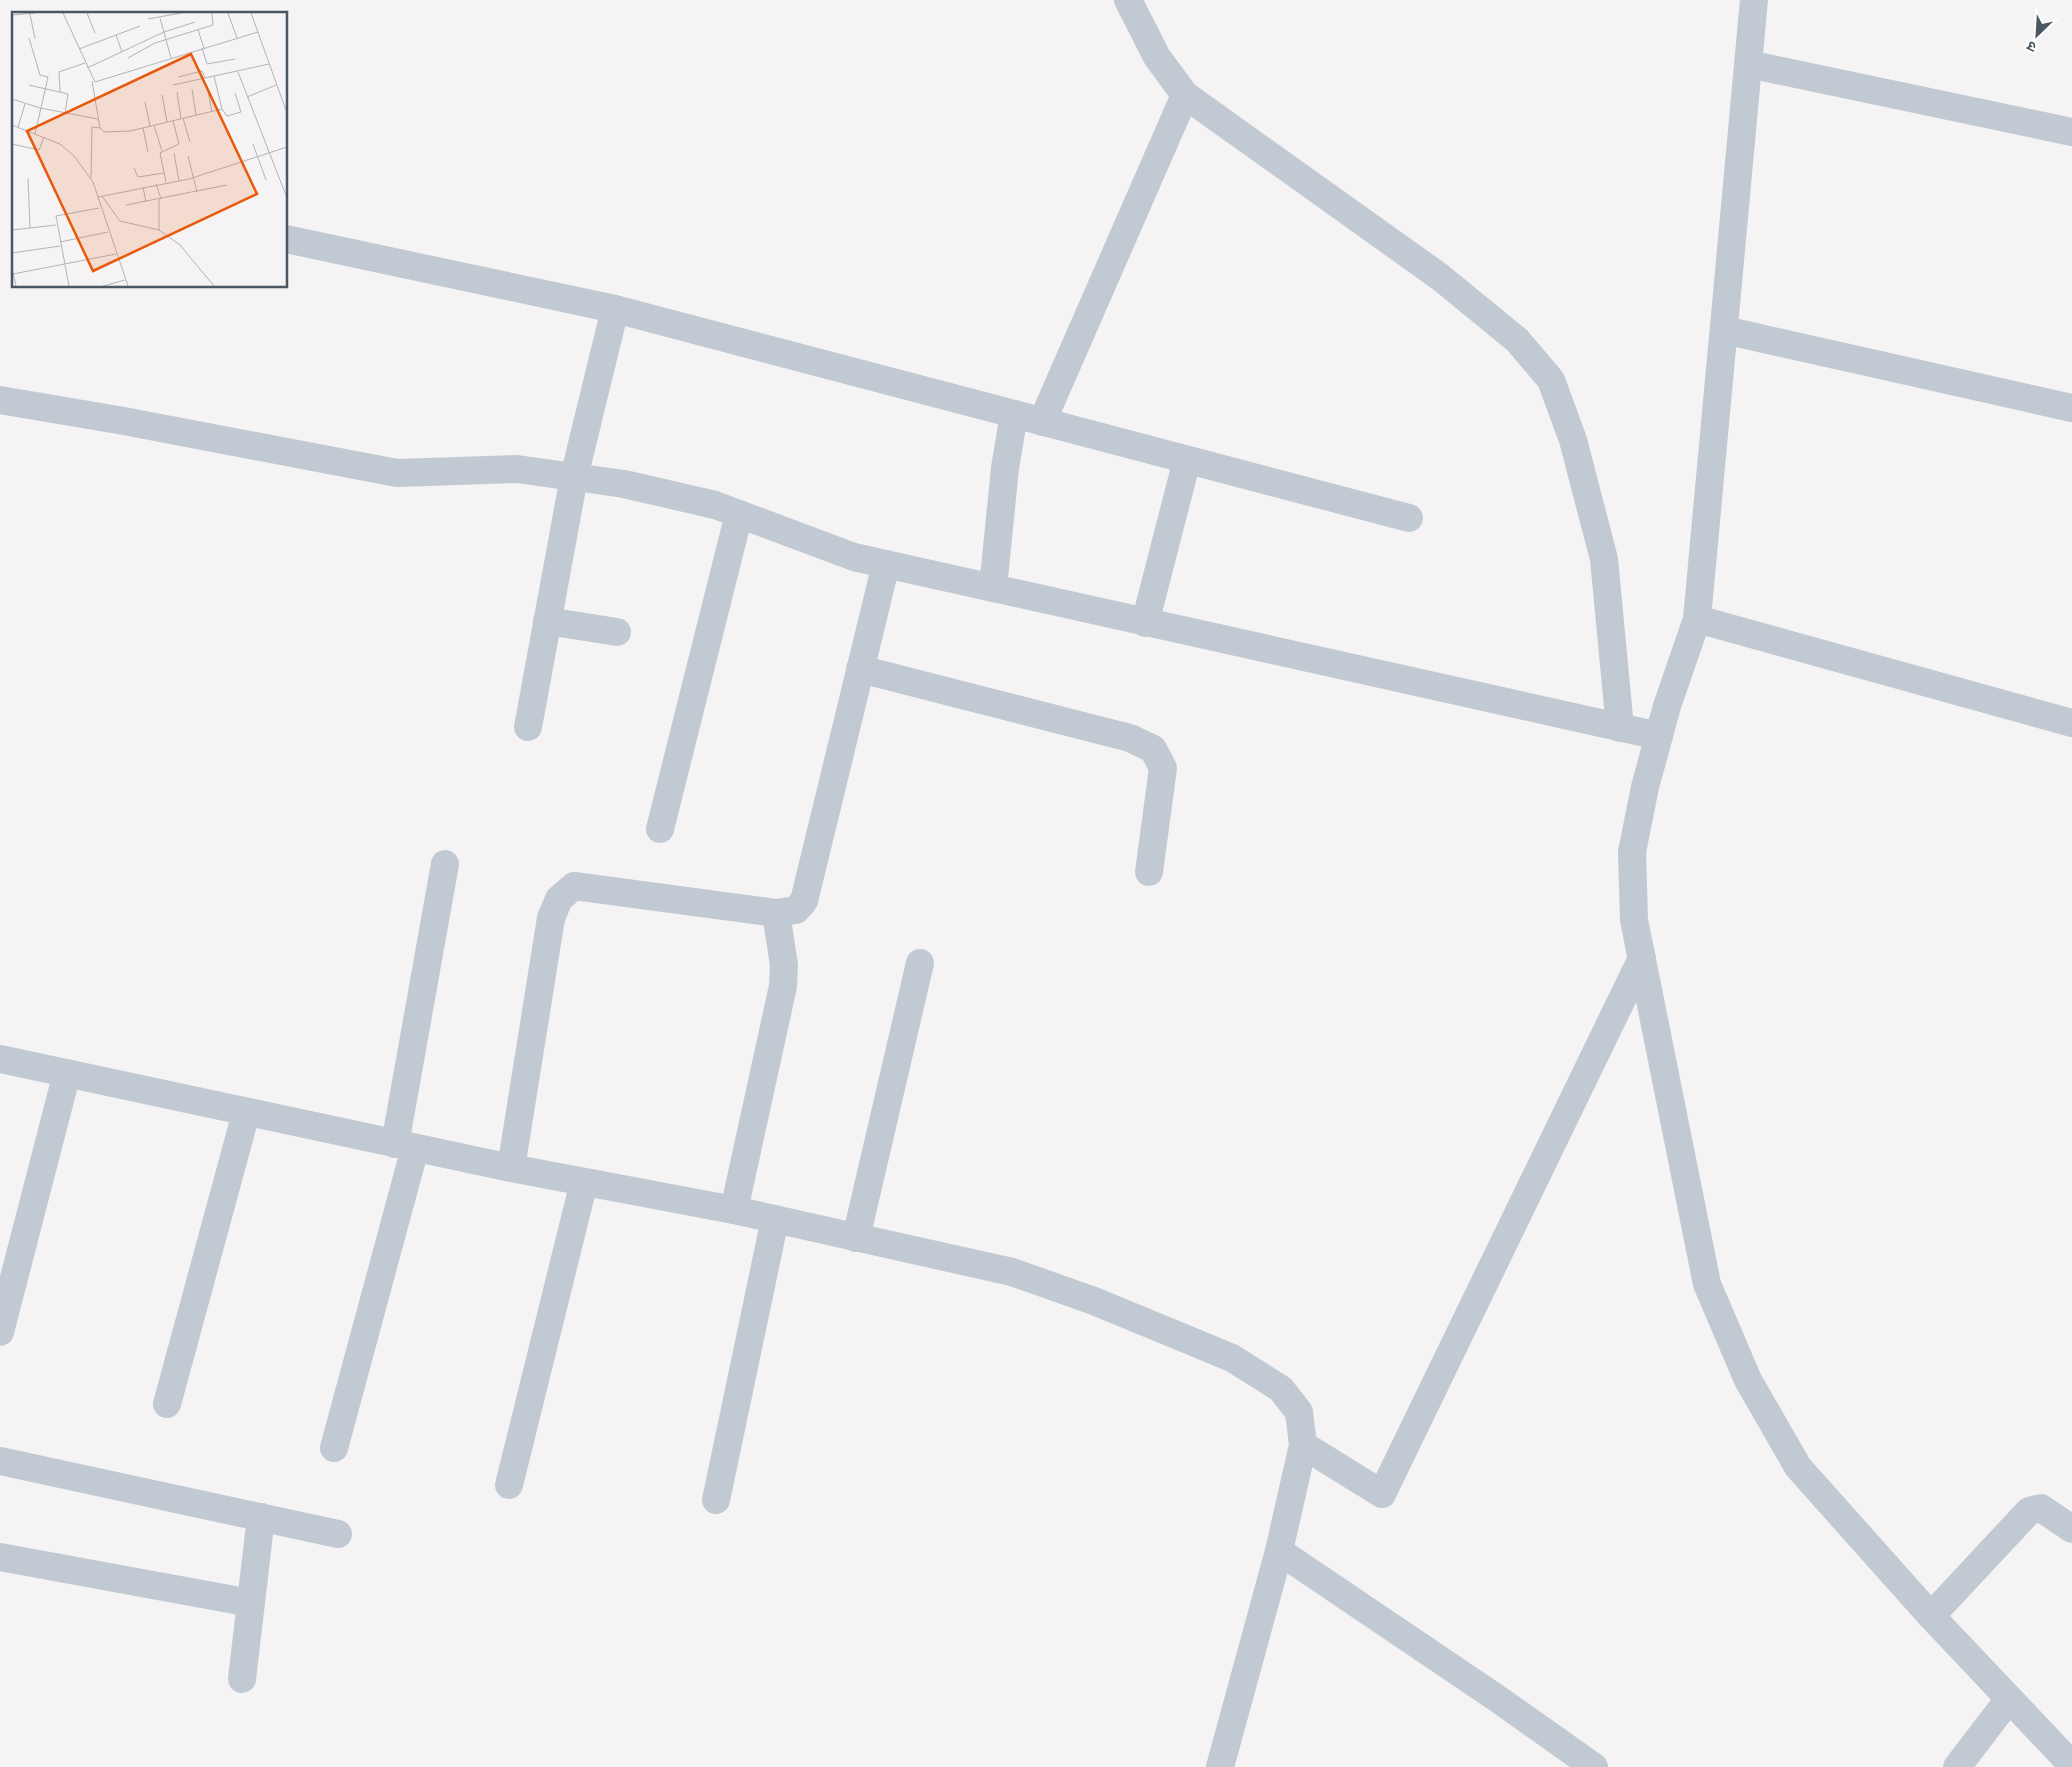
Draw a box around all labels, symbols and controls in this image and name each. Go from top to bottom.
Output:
north arrow [2012,10,2062,60]
inset map [12,12,288,288]
text: उ [2023,37,2039,57]

